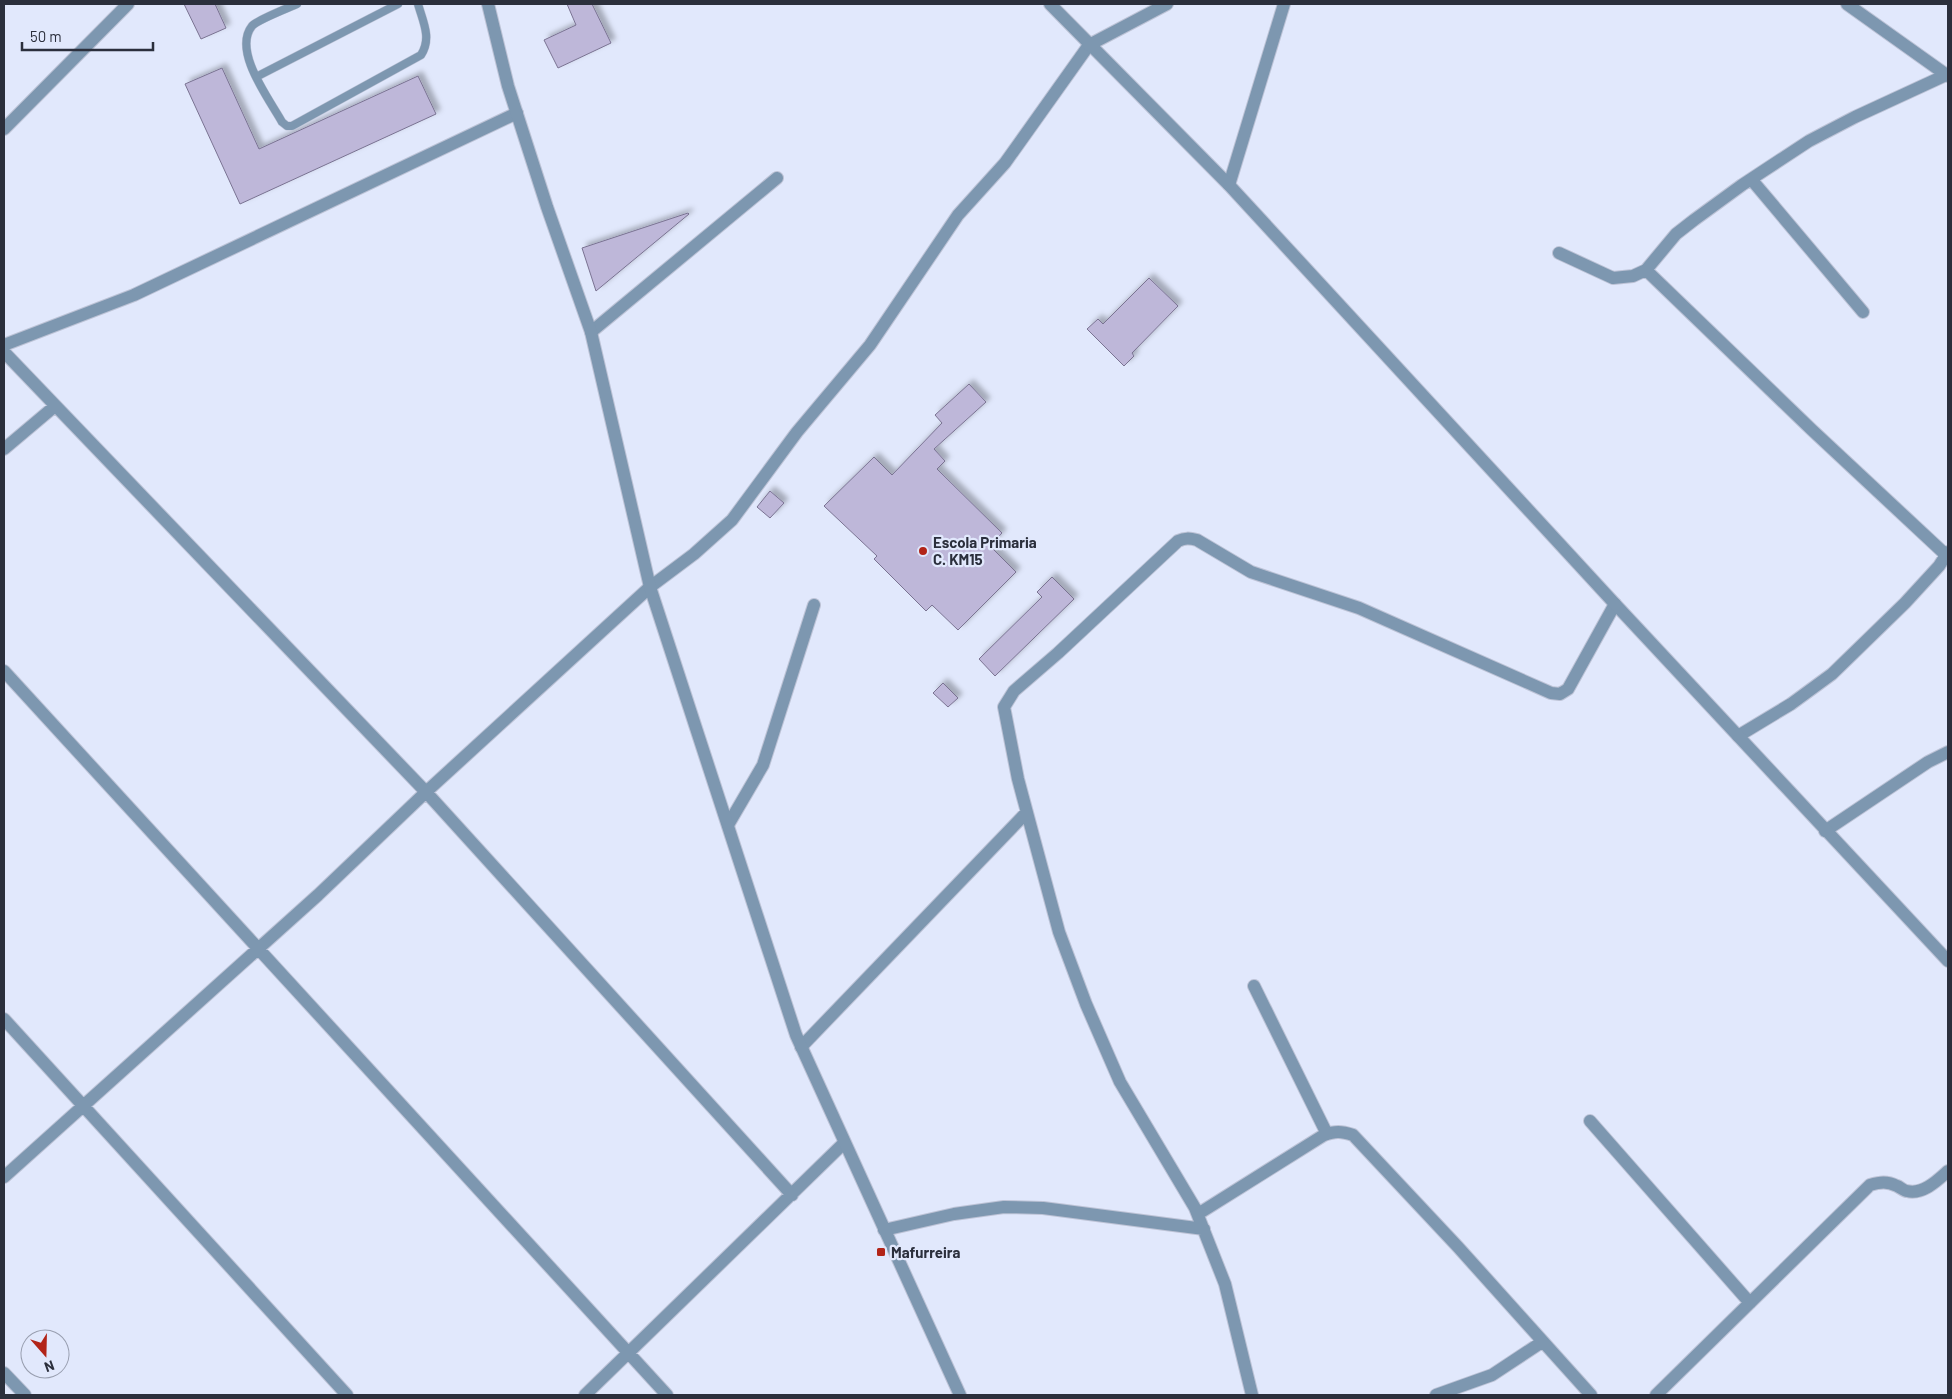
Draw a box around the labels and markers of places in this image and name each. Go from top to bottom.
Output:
place label: Escola Primaria C. KM15 [933,533,1037,568]
marker: Escola Primaria C. KM15 [917,545,929,557]
place label: Mafurreira [891,1243,960,1261]
marker: Mafurreira [875,1246,887,1258]

